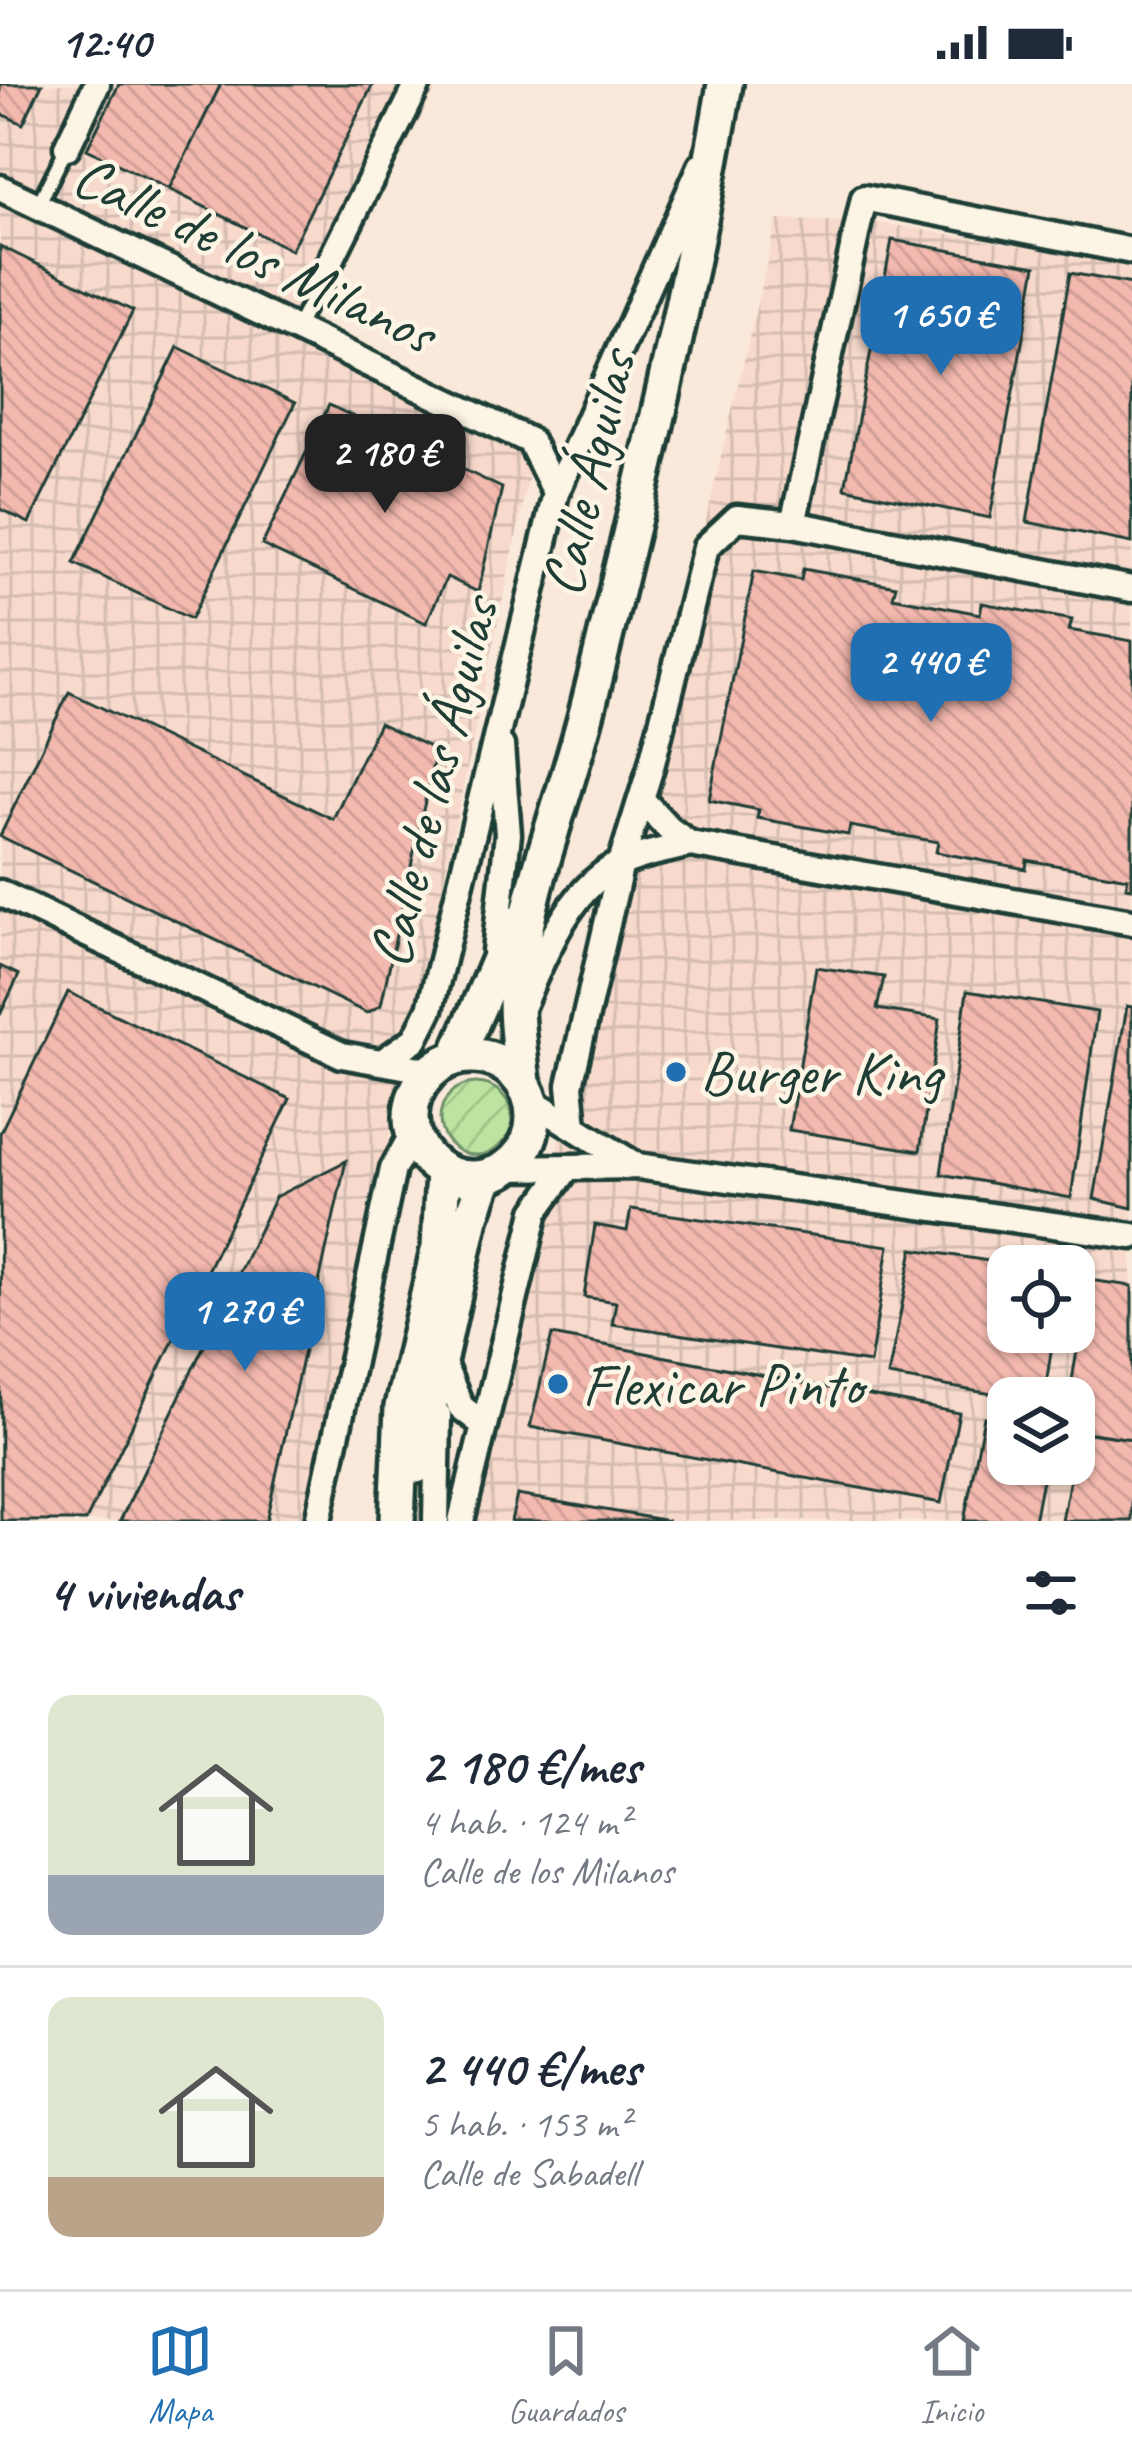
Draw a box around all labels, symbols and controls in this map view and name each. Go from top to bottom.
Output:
text: 12:40 [60,14,150,71]
street label: Calle de los Milanos [62,137,452,373]
pin: 1 650 € [830,276,1052,378]
text: 1 650 € [888,290,994,339]
street label: Calle Águilas [523,339,654,603]
pin: 2 180 € [274,414,496,516]
text: 2 180 € [332,428,438,477]
street label: Calle de las Águilas [350,585,517,975]
pin: 2 440 € [820,623,1042,725]
text: 2 440 € [878,637,984,686]
place label: Burger King [700,1035,946,1111]
marker: Burger King [663,1059,689,1085]
map controls [987,1245,1095,1485]
button: locate [987,1245,1095,1353]
pin: 1 270 € [134,1272,356,1374]
text: 1 270 € [192,1286,298,1335]
place label: Flexicar Pinto [582,1347,868,1423]
marker: Flexicar Pinto [545,1371,571,1397]
button: layers [987,1377,1095,1485]
icon: filters [1018,1560,1084,1626]
text: 4 viviendas [48,1561,239,1625]
text: 2 180 €/mes [420,1734,640,1798]
icon: home [144,1743,288,1887]
text: 4 hab. · 124 m² [420,1798,629,1847]
text: Calle de los Milanos [420,1847,674,1896]
text: 2 440 €/mes [420,2036,640,2100]
icon: home [144,2045,288,2189]
text: 5 hab. · 153 m² [420,2100,629,2149]
text: Calle de Sabadell [420,2149,638,2198]
tab: Mapa [147,2318,213,2432]
tab: Guardados [508,2318,624,2432]
tab: Inicio [919,2318,985,2432]

